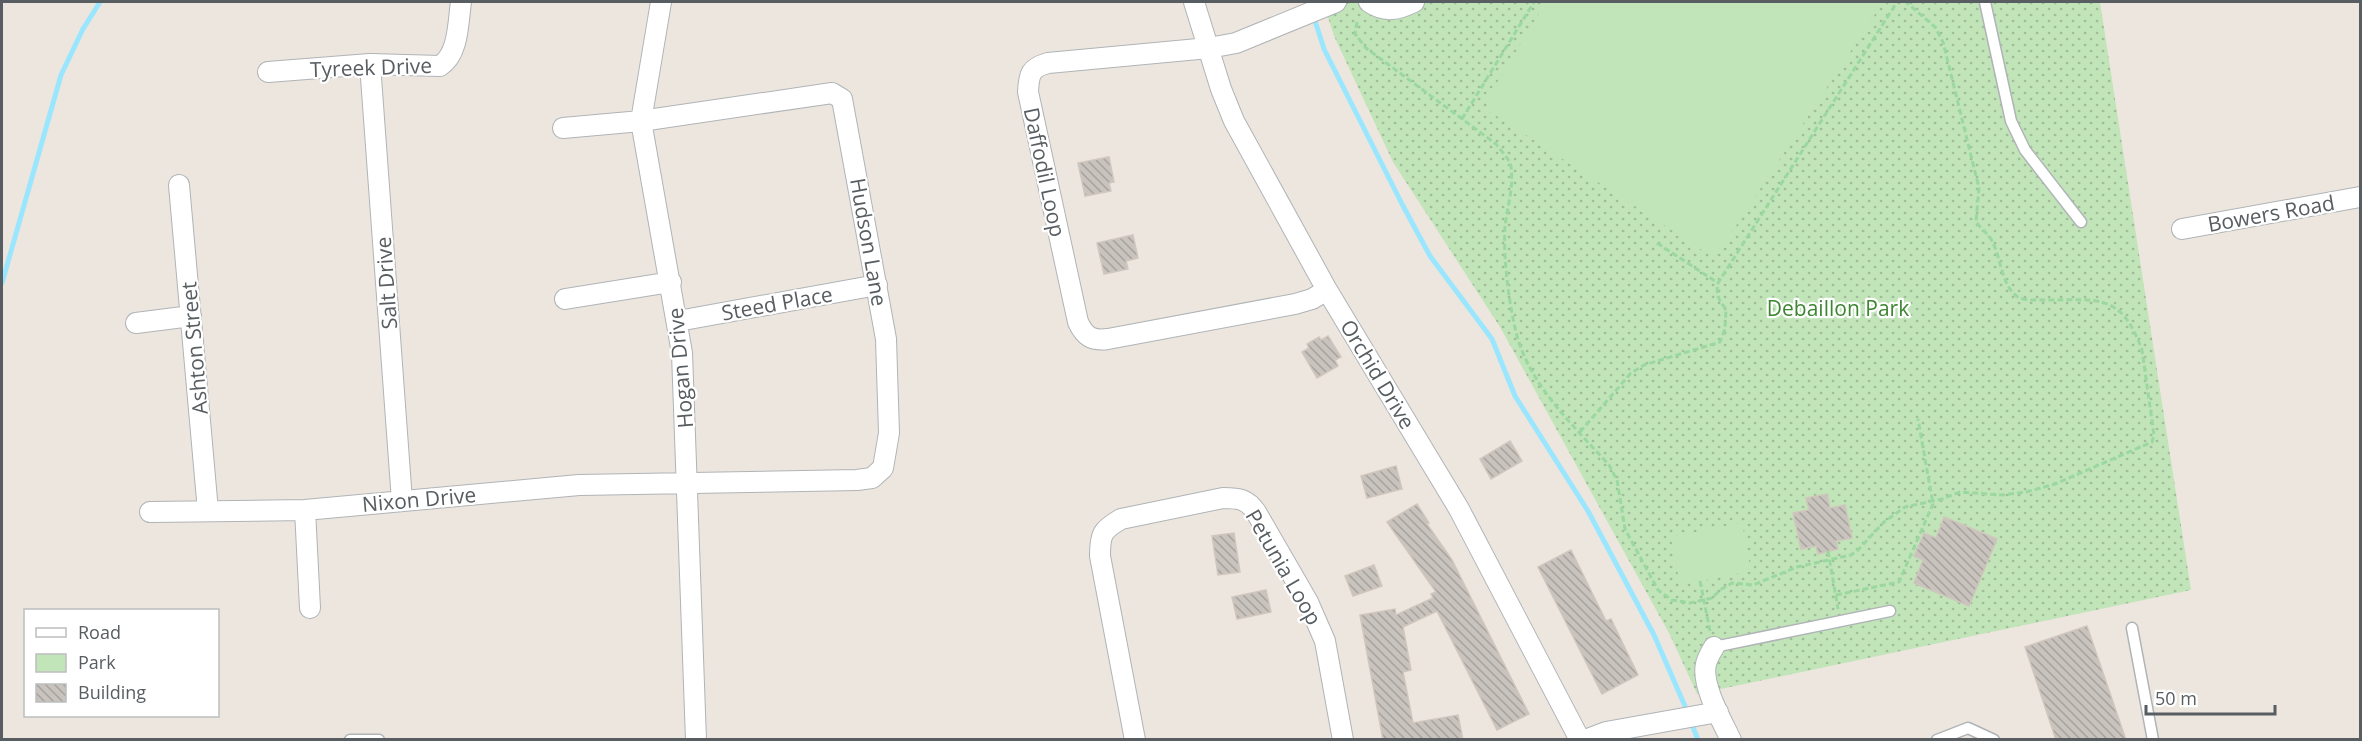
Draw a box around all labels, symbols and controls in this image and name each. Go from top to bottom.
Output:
street label: Tyreek Drive [309,51,433,83]
street label: Daffodil Loop [1018,105,1072,239]
street label: Hudson Lane [844,176,894,308]
street label: Bowers Road [2205,188,2337,238]
street label: Salt Drive [369,236,403,330]
street label: Steed Place [719,279,835,327]
street label: Ashton Street [174,280,214,416]
park label: Debaillon Park [1767,294,1909,322]
street label: Hogan Drive [661,307,699,429]
street label: Orchid Drive [1334,314,1422,434]
street label: Nixon Drive [361,480,477,518]
street label: Petunia Loop [1240,504,1328,630]
legend [24,609,219,717]
text: Road [78,620,121,644]
text: Park [78,650,116,674]
scale bar [2146,678,2275,716]
text: Building [78,680,146,704]
text: 50 m [2155,686,2197,710]

